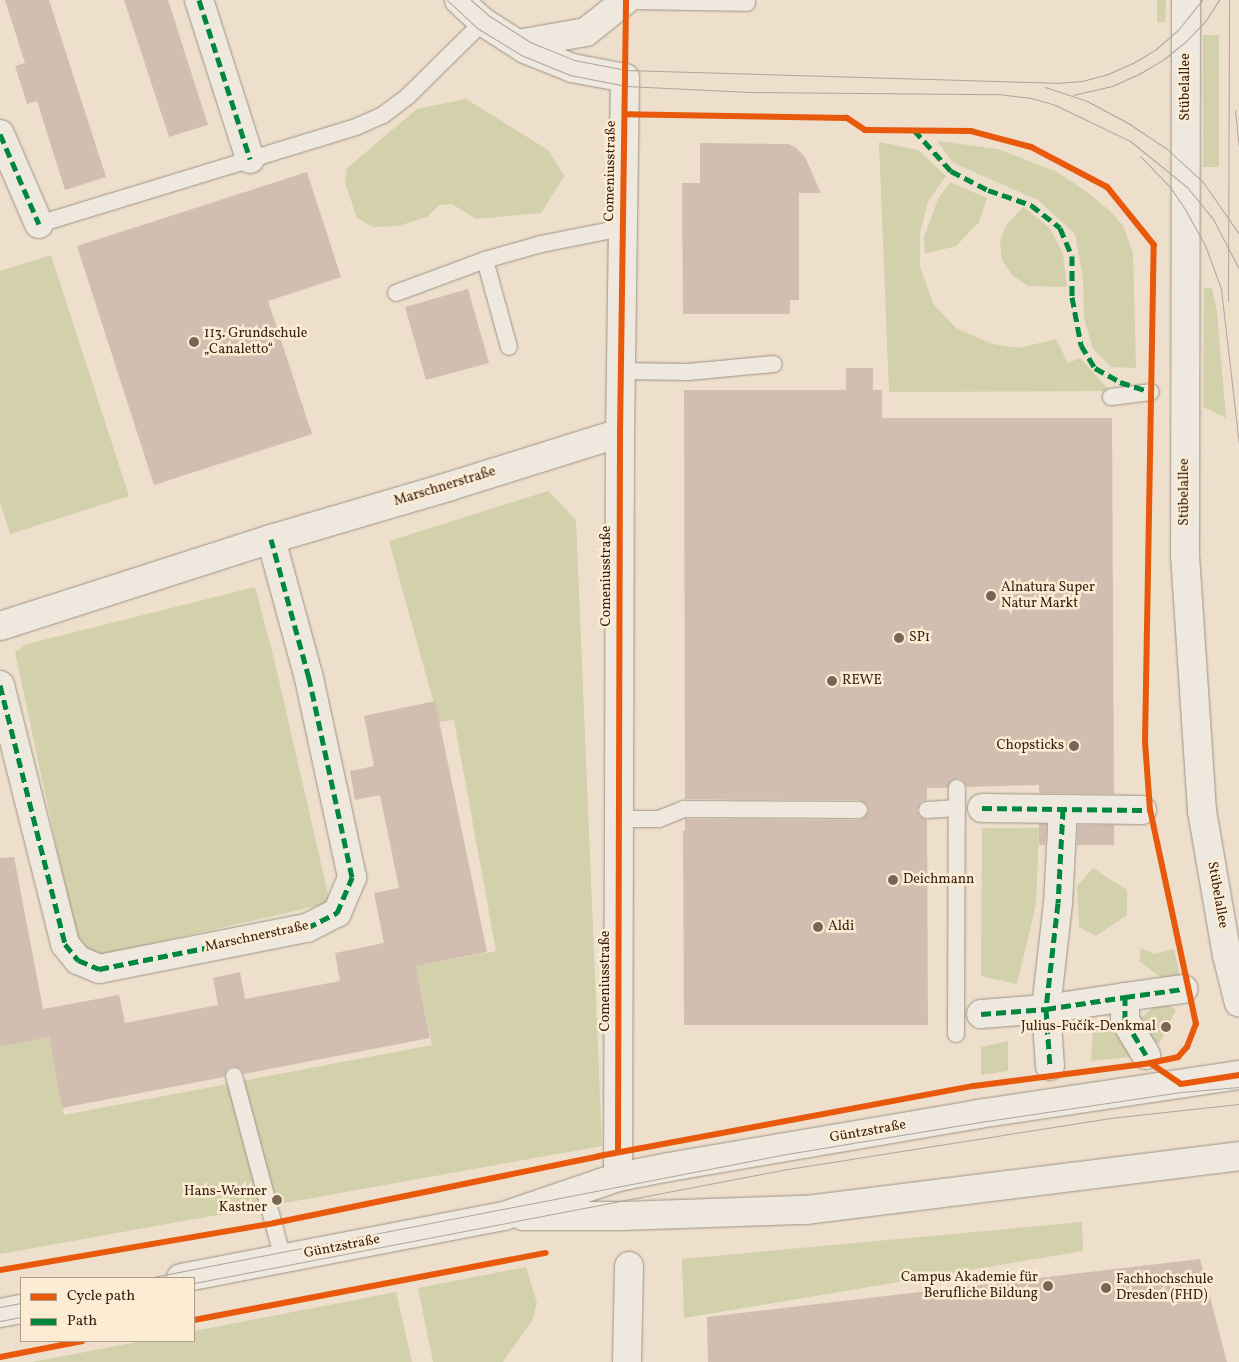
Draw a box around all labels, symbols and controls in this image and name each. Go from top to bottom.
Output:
street label: Stübelallee [1178,53,1194,121]
street label: Comeniusstraße [602,120,620,222]
place label: 113. Grundschule „Canaletto“ [204,326,307,358]
marker: 113. Grundschule „Canaletto“ [188,336,200,348]
street label: Stübelallee [1177,458,1193,526]
street label: Marschnerstraße [392,464,498,510]
street label: Comeniusstraße [599,526,615,626]
place label: Alnatura Super Natur Markt [1001,580,1095,612]
marker: Alnatura Super Natur Markt [985,590,997,602]
place label: SP1 [909,630,930,646]
marker: SP1 [893,632,905,644]
place label: REWE [842,673,882,689]
marker: REWE [826,675,838,687]
place label: Chopsticks [996,738,1064,754]
marker: Chopsticks [1068,740,1080,752]
street label: Stübelallee [1203,860,1231,930]
place label: Deichmann [903,872,974,888]
marker: Deichmann [887,874,899,886]
street label: Marschnerstraße [204,918,310,956]
place label: Aldi [828,919,854,935]
marker: Aldi [812,921,824,933]
street label: Comeniusstraße [598,931,614,1031]
place label: Julius-Fučík-Denkmal [1021,1019,1156,1035]
marker: Julius-Fučík-Denkmal [1160,1021,1172,1033]
street label: Güntzstraße [829,1117,907,1147]
place label: Hans-Werner Kastner [184,1184,267,1216]
marker: Hans-Werner Kastner [271,1194,283,1206]
street label: Güntzstraße [303,1231,381,1263]
place label: Campus Akademie für Berufliche Bildung [901,1270,1038,1302]
place label: Fachhochschule Dresden (FHD) [1116,1272,1213,1304]
legend [20,1277,195,1342]
marker: Campus Akademie für Berufliche Bildung [1042,1280,1054,1292]
marker: Fachhochschule Dresden (FHD) [1100,1282,1112,1294]
text: Cycle path [67,1286,135,1307]
text: Path [67,1311,97,1332]

